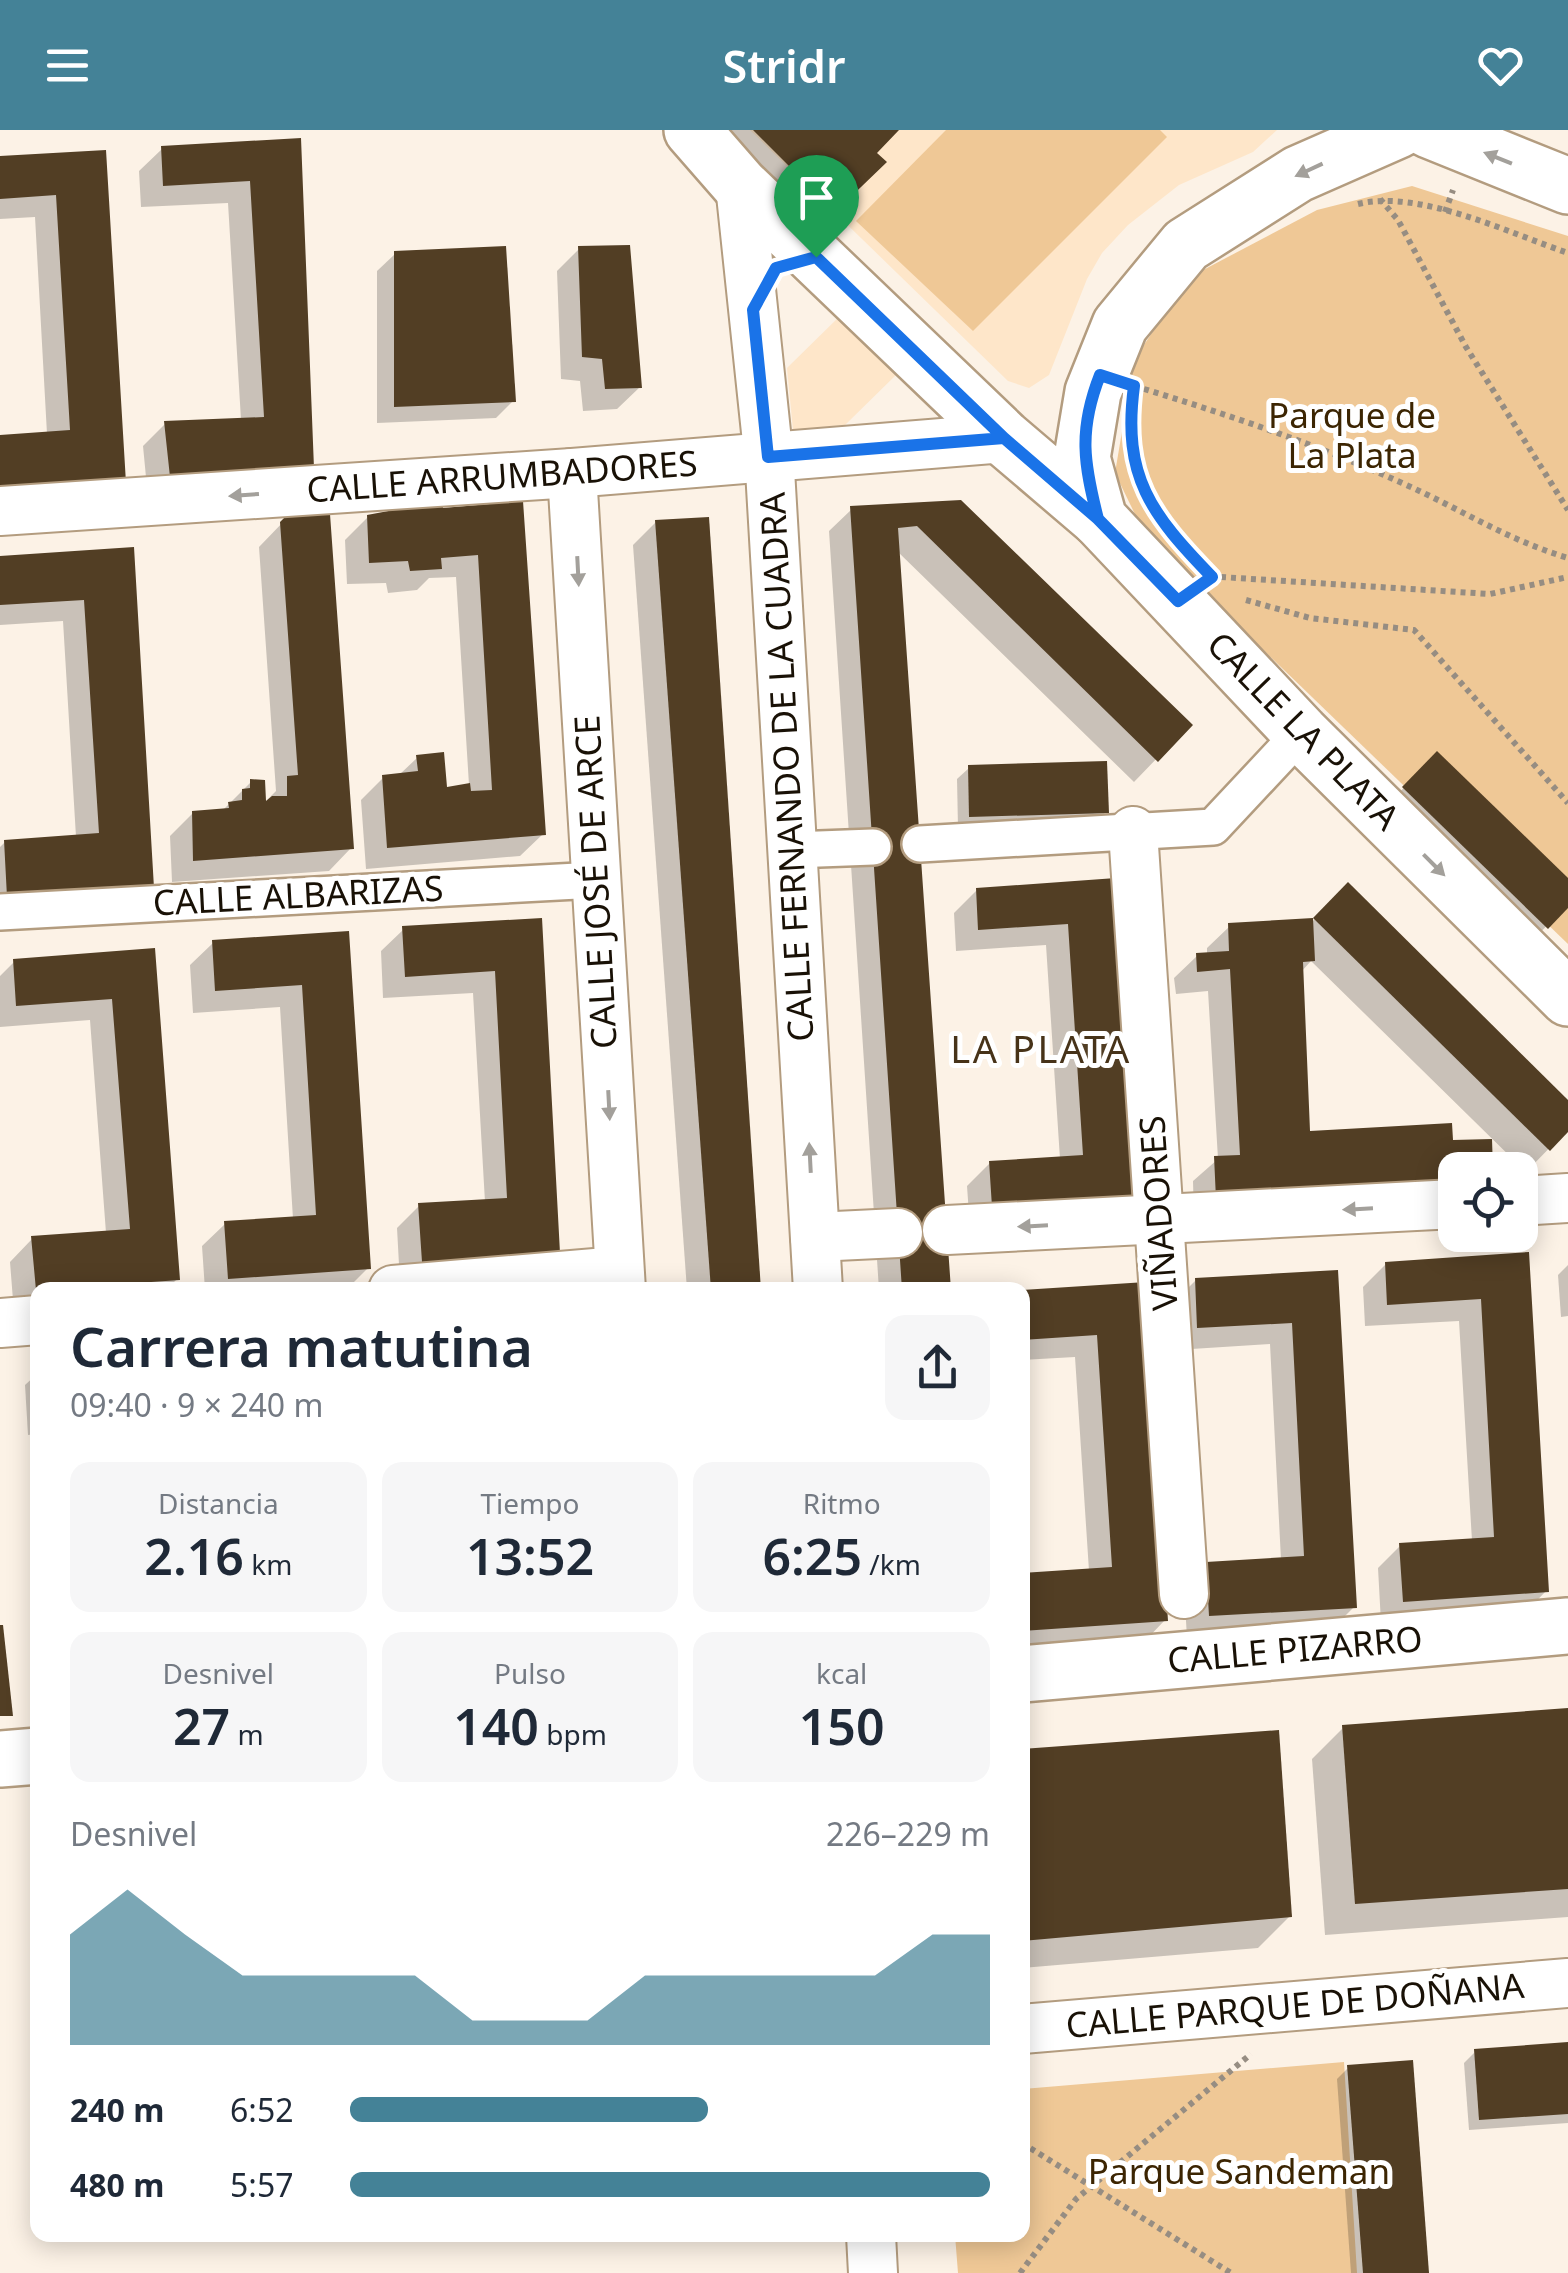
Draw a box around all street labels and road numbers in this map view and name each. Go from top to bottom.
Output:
street label: CALLE ARRUMBADORES [305,438,699,513]
street label: CALLE FERNANDO DE LA CUADRA [748,491,823,1043]
street label: CALLE LA PLATA [1197,621,1411,840]
street label: CALLE JOSÉ DE ARCE [562,714,627,1050]
street label: CALLE ALBARIZAS [152,863,444,926]
street label: VIÑADORES [1127,1114,1188,1312]
street label: CALLE PIZARRO [1165,1614,1424,1683]
street label: CALLE PARQUE DE DOÑANA [1064,1961,1527,2048]

